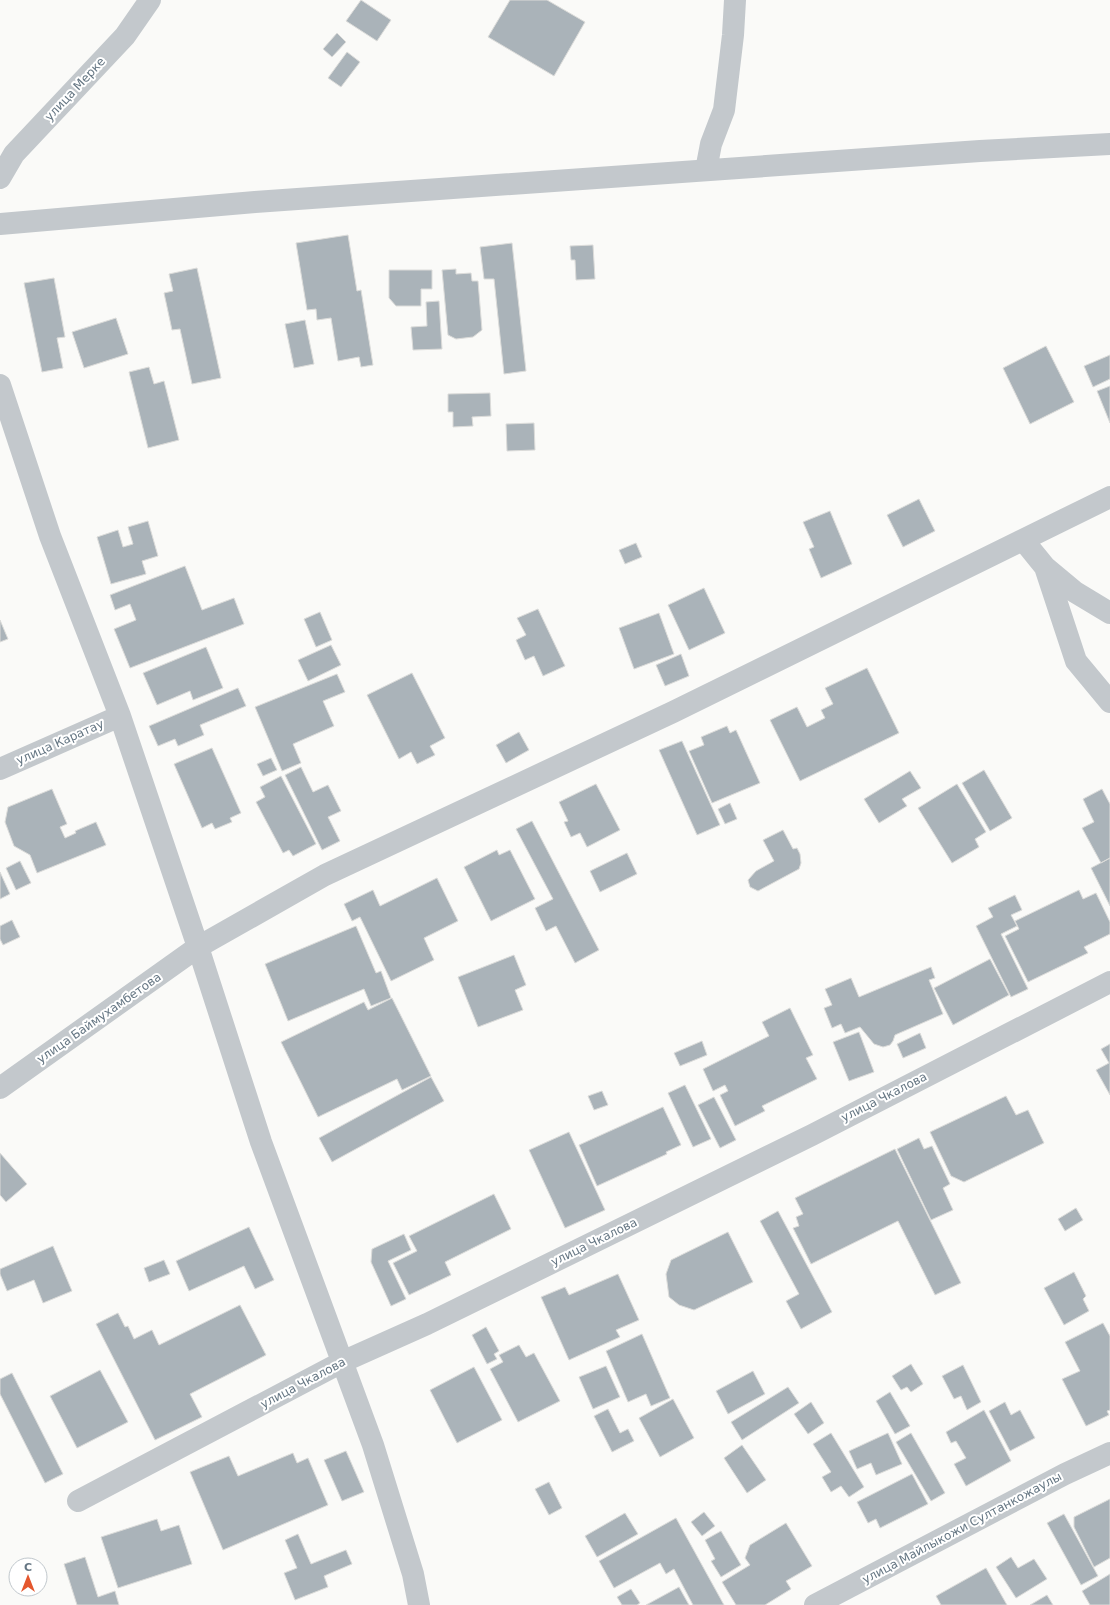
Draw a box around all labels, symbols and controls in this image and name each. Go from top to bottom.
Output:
street label: улица Мерке [42,54,108,124]
street label: улица Каратау [14,716,106,768]
street label: улица Баймухамбетова [34,970,164,1066]
street label: улица Чкалова [839,1069,929,1125]
street label: улица Чкалова [549,1215,639,1269]
street label: улица Чкалова [258,1355,348,1411]
street label: улица Майлыкожи Султанкожаулы [860,1469,1064,1587]
north arrow [8,1557,48,1597]
text: С [24,1561,32,1574]

